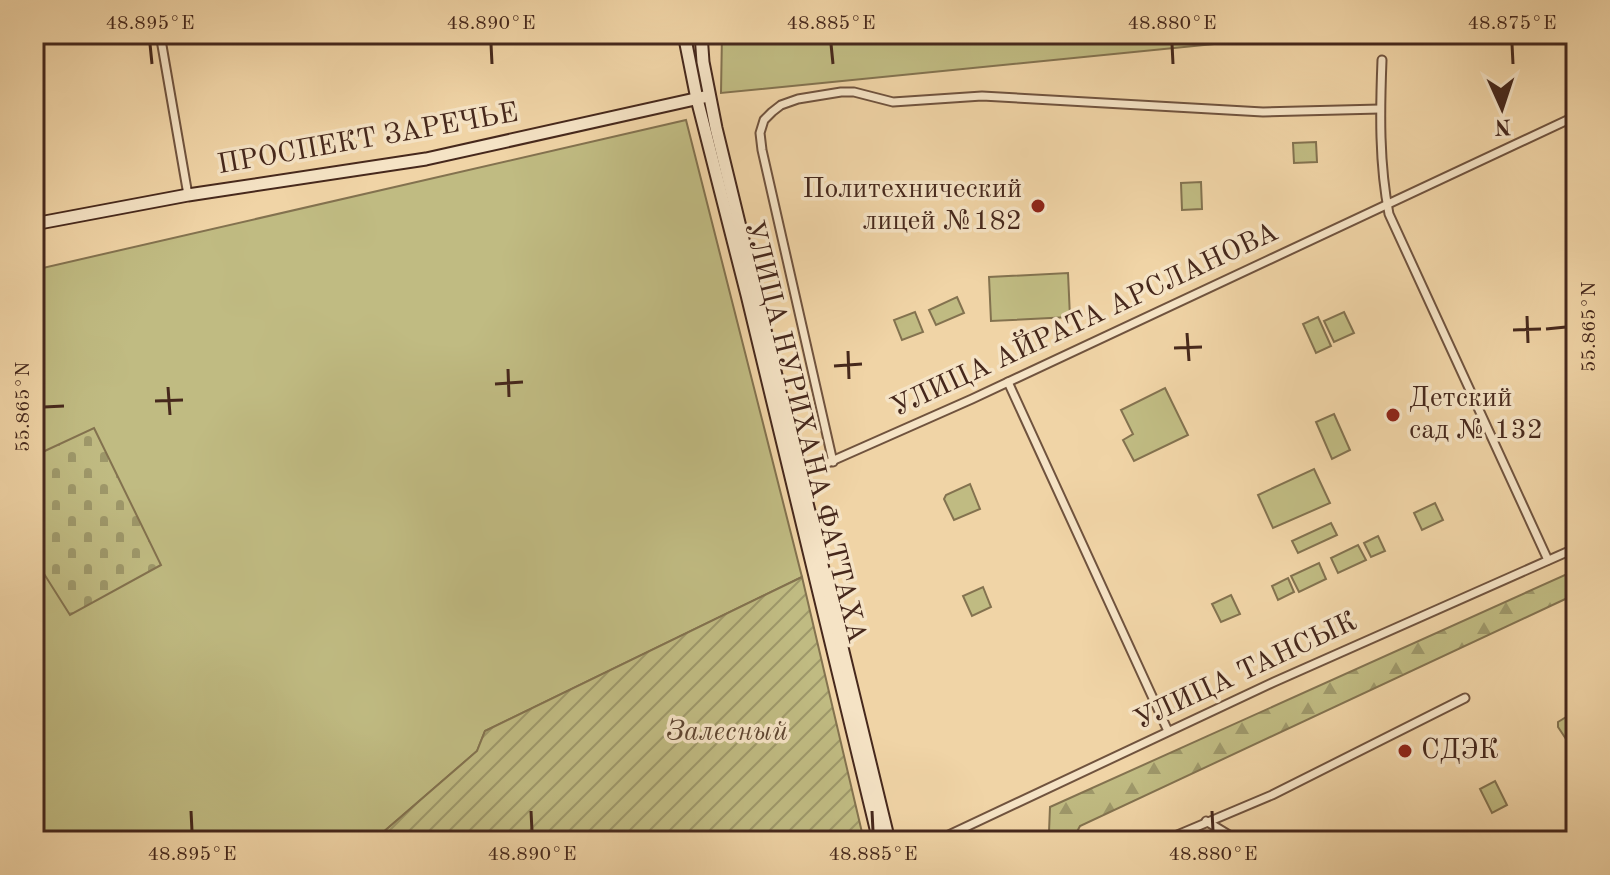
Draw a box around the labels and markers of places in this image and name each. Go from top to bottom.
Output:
place label: Политехнический лицей №182 [803,176,1022,236]
marker: Политехнический лицей №182 [1029,197,1047,215]
place label: Детский сад № 132 [1409,385,1543,445]
marker: Детский сад № 132 [1384,406,1402,424]
place label: СДЭК [1421,737,1499,765]
marker: СДЭК [1396,742,1414,760]

